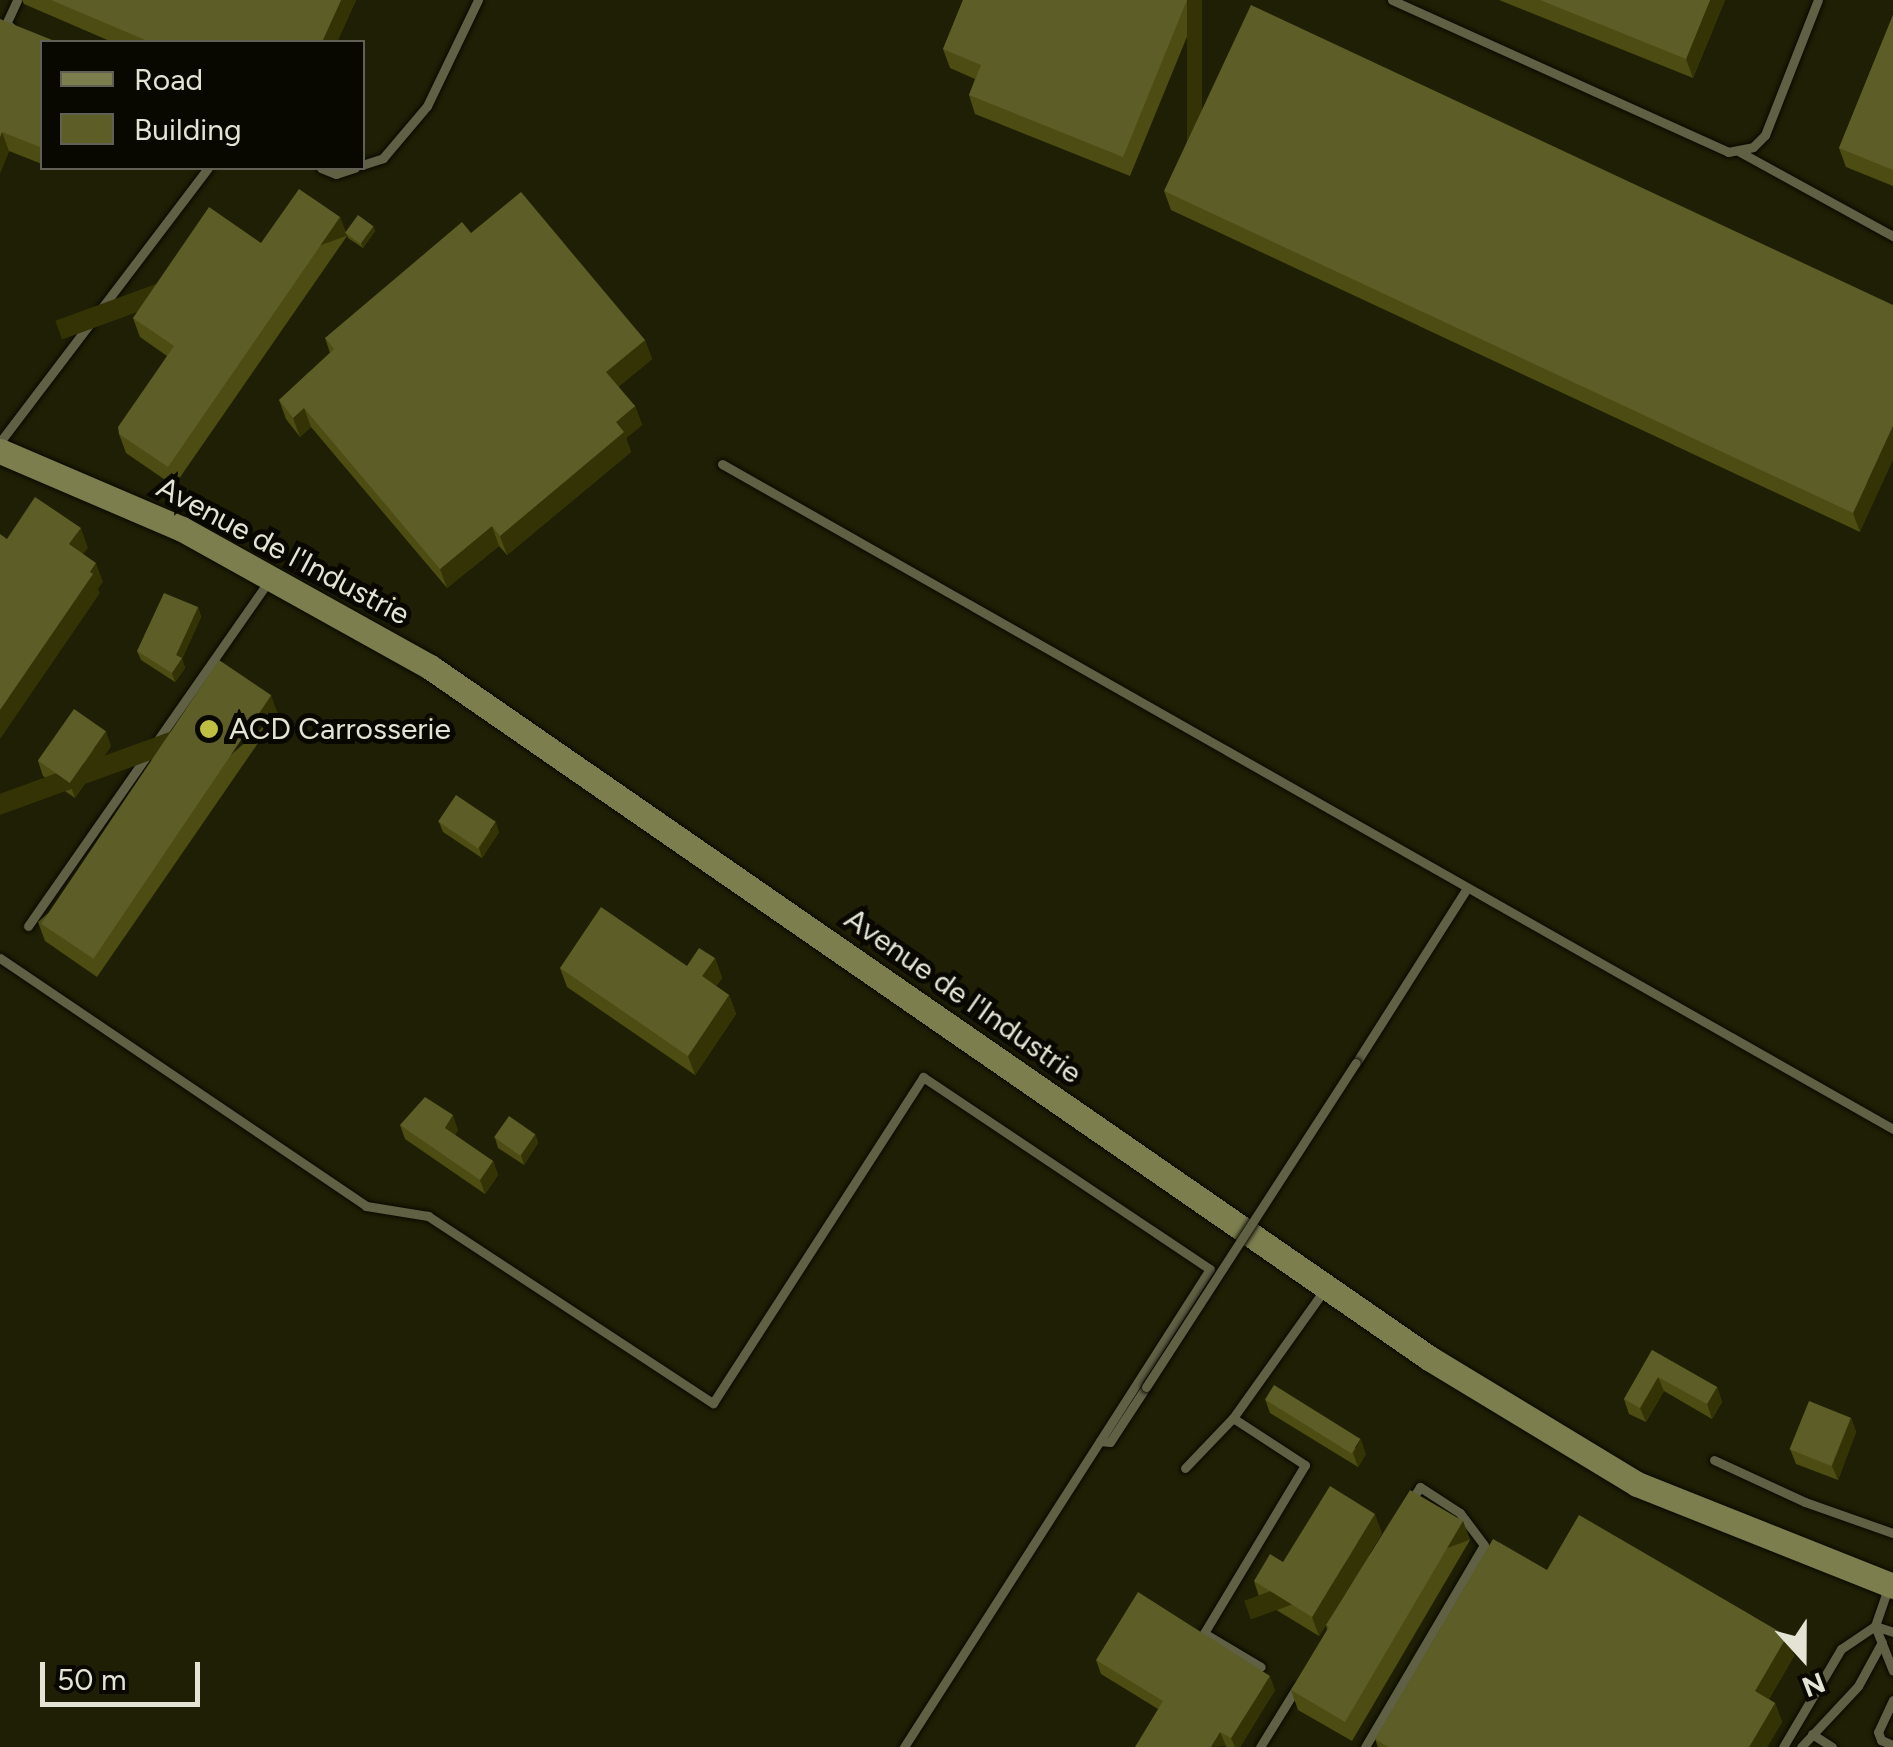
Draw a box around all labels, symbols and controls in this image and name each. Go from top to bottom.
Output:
legend [40,40,365,170]
text: Road [134,61,203,98]
text: Building [134,111,242,148]
street label: Avenue de l'Industrie [151,469,415,633]
place label: ACD Carrosserie [229,711,451,747]
marker: ACD Carrosserie [198,718,220,740]
street label: Avenue de l'Industrie [838,901,1088,1091]
north arrow [1753,1607,1853,1707]
scale bar [45,1642,205,1704]
text: 50 m [57,1661,126,1698]
text: N [1798,1665,1830,1705]

